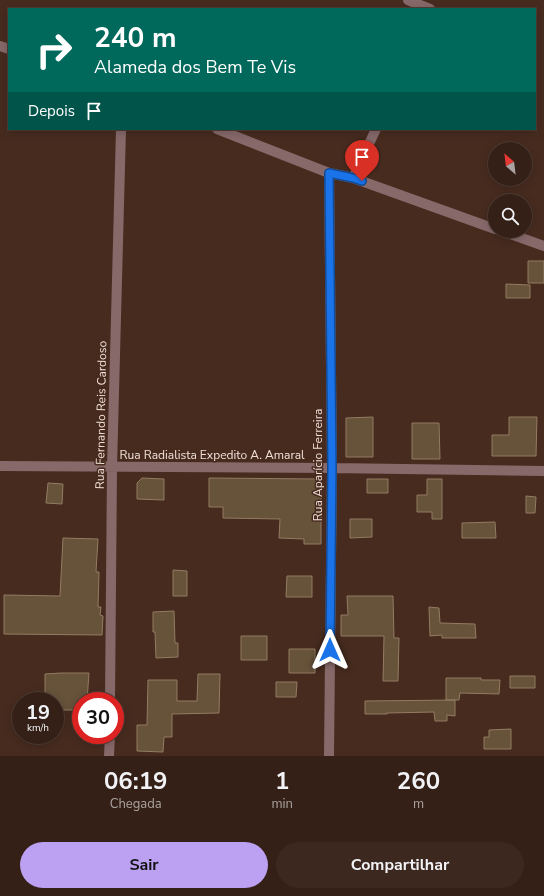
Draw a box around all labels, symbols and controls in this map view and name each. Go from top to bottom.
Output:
text: 240 m [94,19,177,57]
icon: right [28,24,80,76]
text: Alameda dos Bem Te Vis [94,55,296,79]
icon: arrive [83,100,105,122]
text: Depois [28,101,75,121]
pin [345,140,379,181]
north arrow [488,142,532,186]
map controls [488,142,532,238]
icon: arrive [351,146,373,168]
button: search [488,194,532,238]
street label: Rua Fernando Reis Cardoso [92,340,110,489]
street label: Rua Aparício Ferreira [310,409,326,521]
street label: Rua Radialista Expedito A. Amaral [119,447,305,463]
position arrow [309,629,351,671]
speed limit sign: 30 [72,692,124,744]
text: 19 [26,699,50,726]
text: km/h [27,721,49,735]
text: 06:19 [104,765,167,797]
text: 1 [275,765,289,797]
text: 260 [397,765,440,797]
text: Chegada [110,795,162,813]
text: min [271,795,293,813]
text: m [413,795,424,813]
button: Sair [20,842,268,888]
button: Compartilhar [276,842,524,888]

